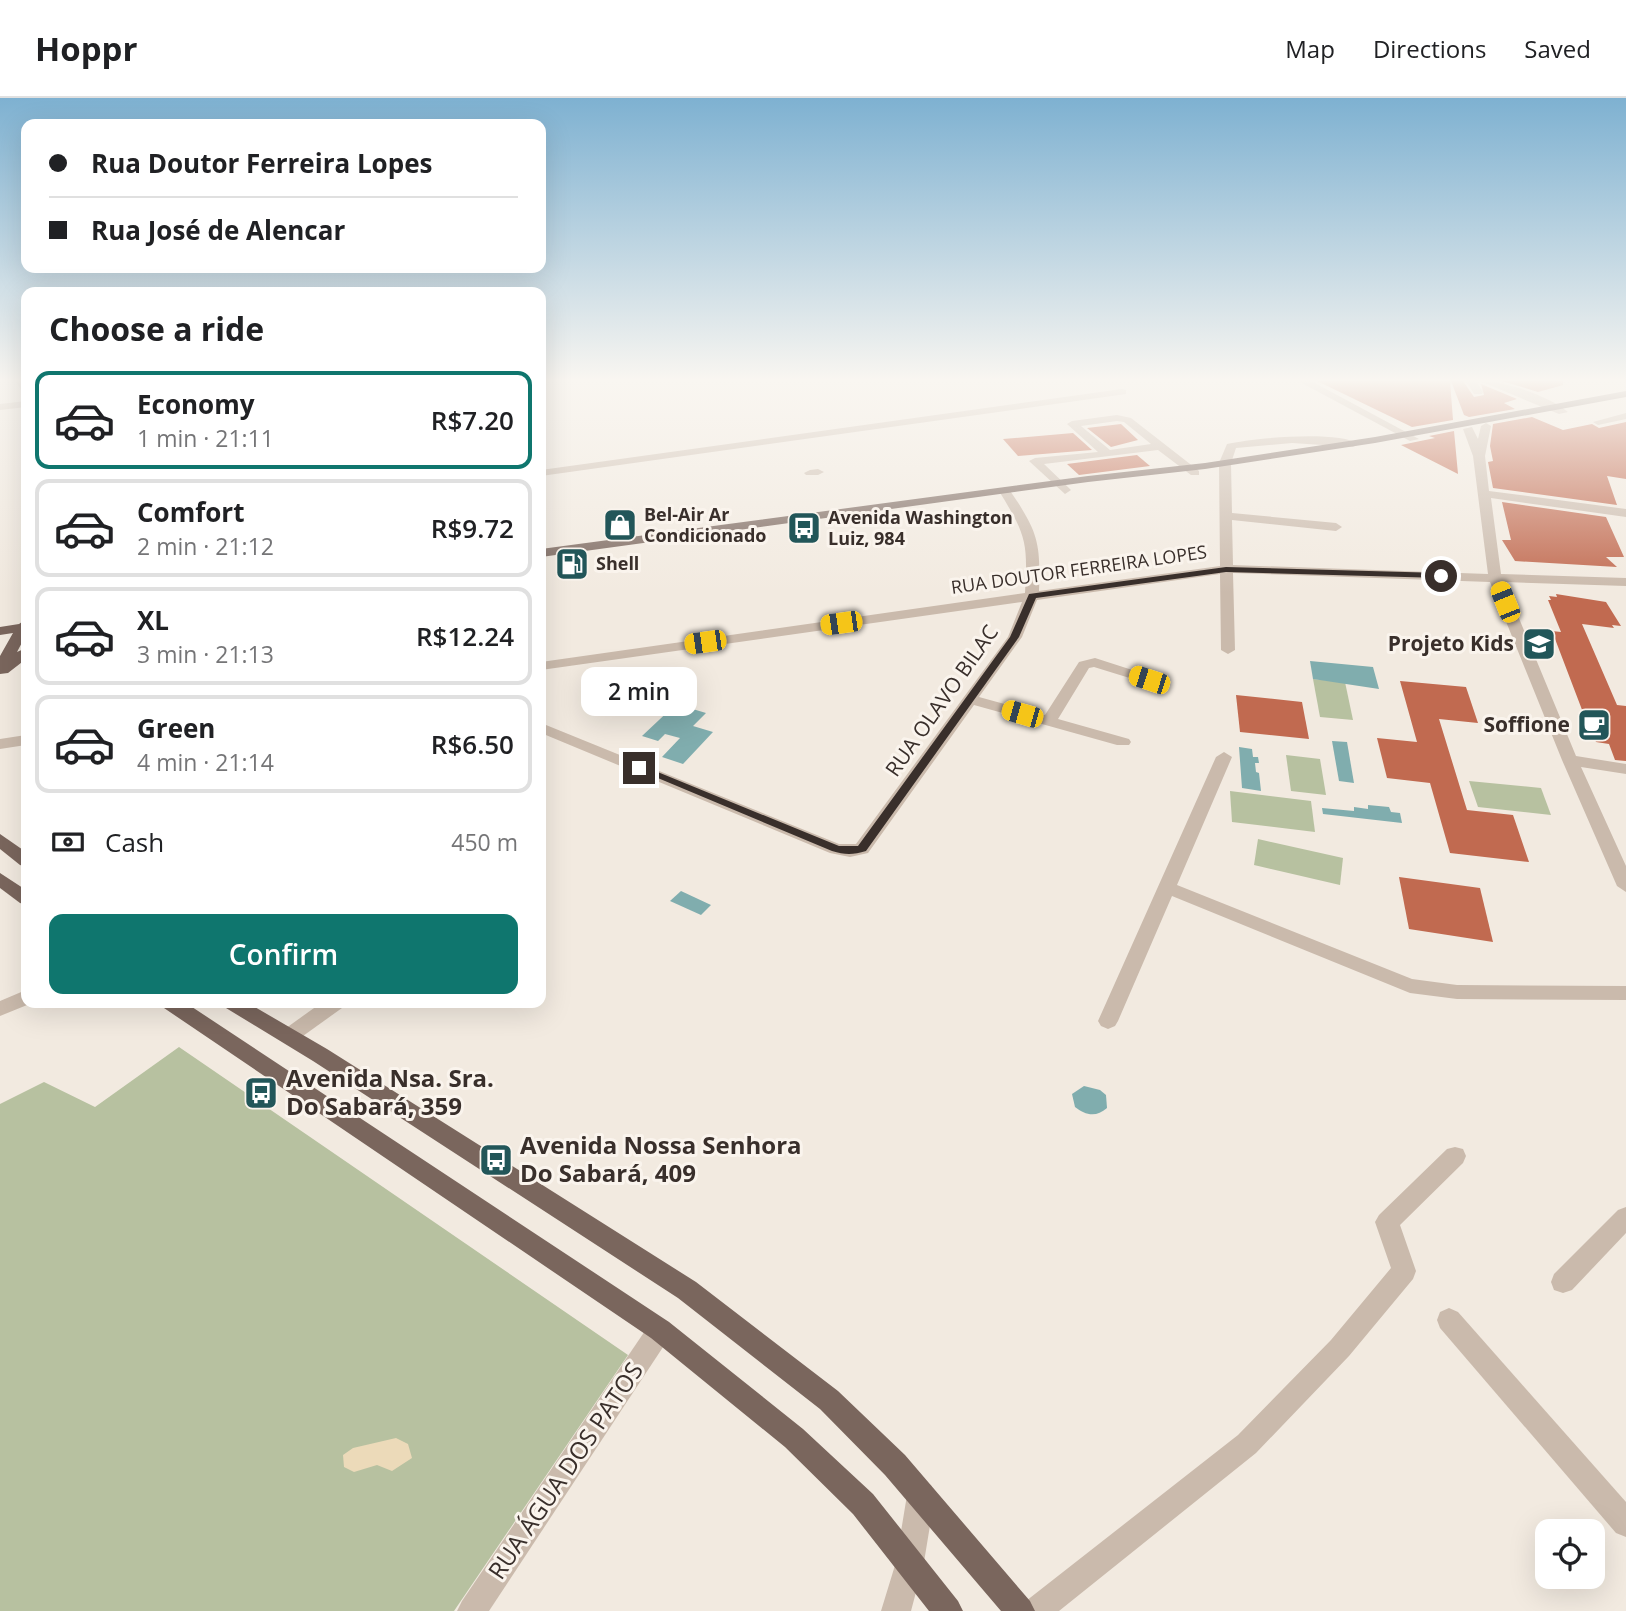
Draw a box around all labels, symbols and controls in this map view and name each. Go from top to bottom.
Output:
text: Hoppr [35,26,137,71]
text: Map [1285,32,1335,65]
text: Directions [1373,32,1486,65]
text: Saved [1524,32,1591,65]
text: Rua Doutor Ferreira Lopes [91,145,432,181]
text: Rua José de Alencar [91,212,345,248]
text: Choose a ride [49,307,264,350]
text: Economy [137,386,255,422]
icon: car [53,389,116,452]
text: R$7.20 [431,402,514,438]
text: 1 min · 21:11 [137,422,274,454]
text: Comfort [137,494,244,530]
icon: car [53,497,116,560]
place label: Bel-Air Ar Condicionado [644,502,766,547]
place label: Avenida Washington Luiz, 984 [828,505,1013,550]
shop icon: Bel-Air Ar Condicionado [601,506,639,544]
bus stop icon: Avenida Washington Luiz, 984 [785,509,823,547]
text: R$9.72 [431,510,514,546]
text: 2 min · 21:12 [137,530,274,562]
street label: RUA DOUTOR FERREIRA LOPES [949,539,1208,599]
fuel station icon: Shell [553,545,591,583]
place label: Shell [596,551,639,575]
route start [1425,560,1457,592]
car [1488,579,1523,625]
text: XL [137,602,169,638]
icon: car [53,605,116,668]
car [819,610,864,636]
text: R$12.24 [416,618,514,654]
street label: RUA OLAVO BILAC [878,619,1004,782]
school or university icon: Projeto Kids [1520,625,1558,663]
car [683,629,728,655]
place label: Projeto Kids [1388,629,1514,657]
text: 3 min · 21:13 [137,638,274,670]
car [1126,664,1173,696]
callout: 2 min [581,666,697,716]
text: 2 min [608,675,670,707]
car [999,698,1046,730]
cafe icon: Soffione [1575,706,1613,744]
text: Green [137,710,215,746]
place label: Soffione [1484,710,1570,738]
icon: car [53,713,116,776]
text: R$6.50 [431,726,514,762]
text: 4 min · 21:14 [137,746,274,778]
route end [623,752,655,784]
icon: cash [49,823,87,861]
text: Cash [105,824,164,860]
text: 450 m [451,826,518,858]
button: Confirm [49,914,518,994]
place label: Avenida Nsa. Sra. Do Sabará, 359 [286,1061,494,1122]
bus stop icon: Avenida Nsa. Sra. Do Sabará, 359 [242,1074,280,1112]
place label: Avenida Nossa Senhora Do Sabará, 409 [520,1128,802,1189]
bus stop icon: Avenida Nossa Senhora Do Sabará, 409 [477,1141,515,1179]
street label: RUA ÁGUA DOS PATOS [480,1355,650,1585]
map controls [1535,1519,1605,1589]
button: locate [1535,1519,1605,1589]

